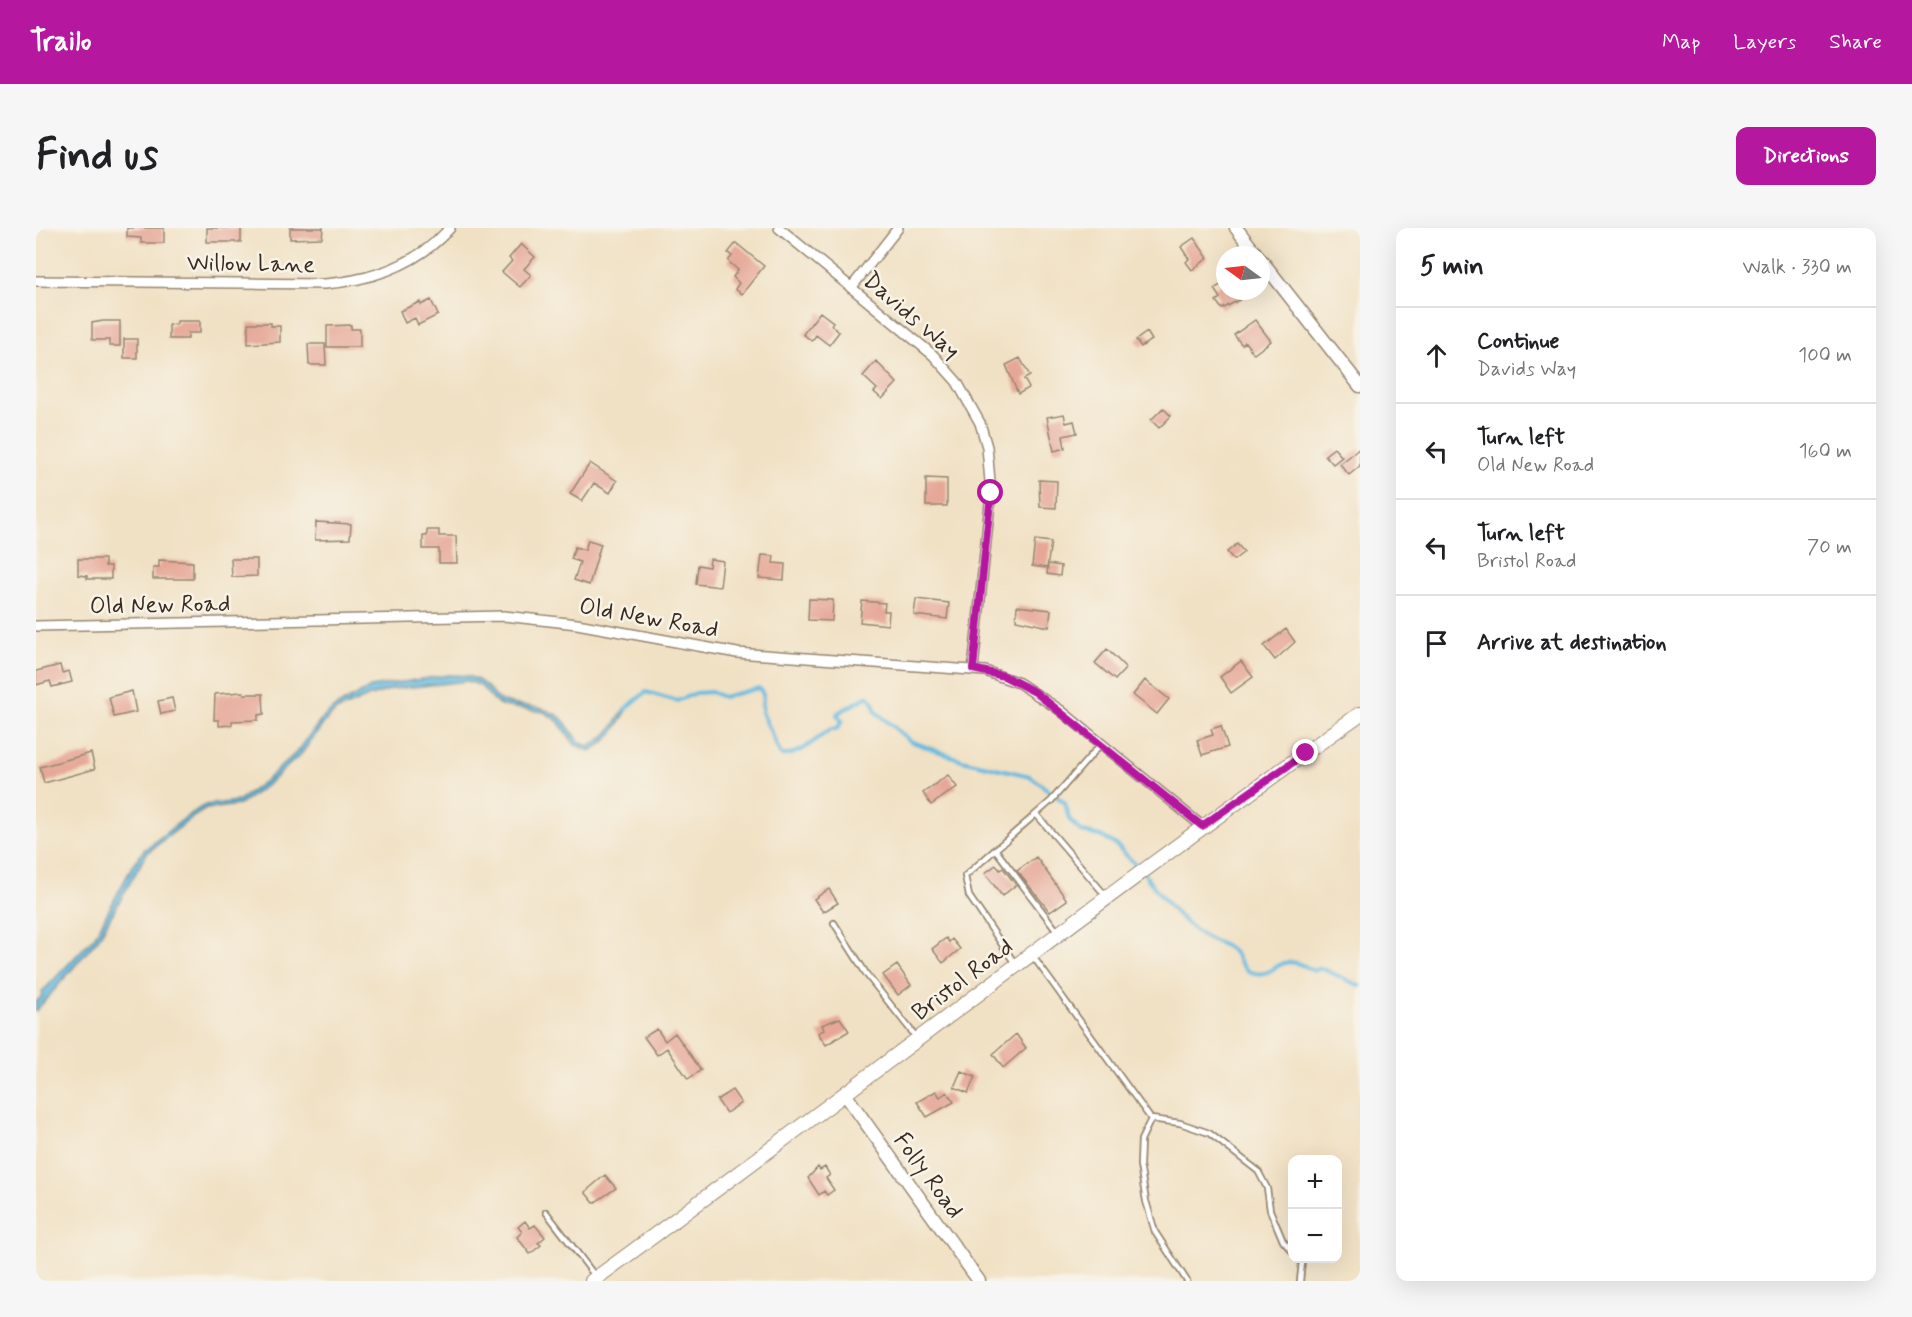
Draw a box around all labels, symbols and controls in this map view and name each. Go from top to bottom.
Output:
text: Trailo [30,24,91,61]
text: Map [1662,28,1700,56]
text: Layers [1733,28,1796,56]
text: Share [1829,28,1882,56]
button: Directions [1736,127,1876,185]
text: Find us [36,129,158,184]
north arrow [1216,246,1270,300]
street label: Willow Lane [187,248,315,281]
text: 5 min [1420,250,1484,284]
text: Walk · 330 m [1743,254,1852,281]
street label: Davids Way [856,265,966,367]
text: Continue [1477,328,1559,356]
icon: ahead [1420,339,1453,372]
text: 100 m [1798,342,1852,369]
text: Davids Way [1477,356,1576,383]
text: Turn left [1477,424,1565,452]
icon: left [1420,435,1453,468]
text: 160 m [1799,438,1852,465]
text: Old New Road [1477,452,1594,479]
route start [977,479,1003,505]
text: Turn left [1477,520,1565,548]
icon: left [1420,531,1453,564]
text: 70 m [1807,534,1852,561]
text: Bristol Road [1477,548,1576,575]
street label: Old New Road [89,589,231,622]
street label: Old New Road [577,591,721,646]
icon: arrive [1420,627,1453,660]
text: Arrive at destination [1477,629,1667,657]
route end [1292,739,1318,765]
street label: Bristol Road [906,932,1020,1028]
street label: Folly Road [886,1127,970,1225]
map controls [1288,1155,1342,1263]
button: + [1288,1155,1342,1209]
button: − [1288,1209,1342,1263]

